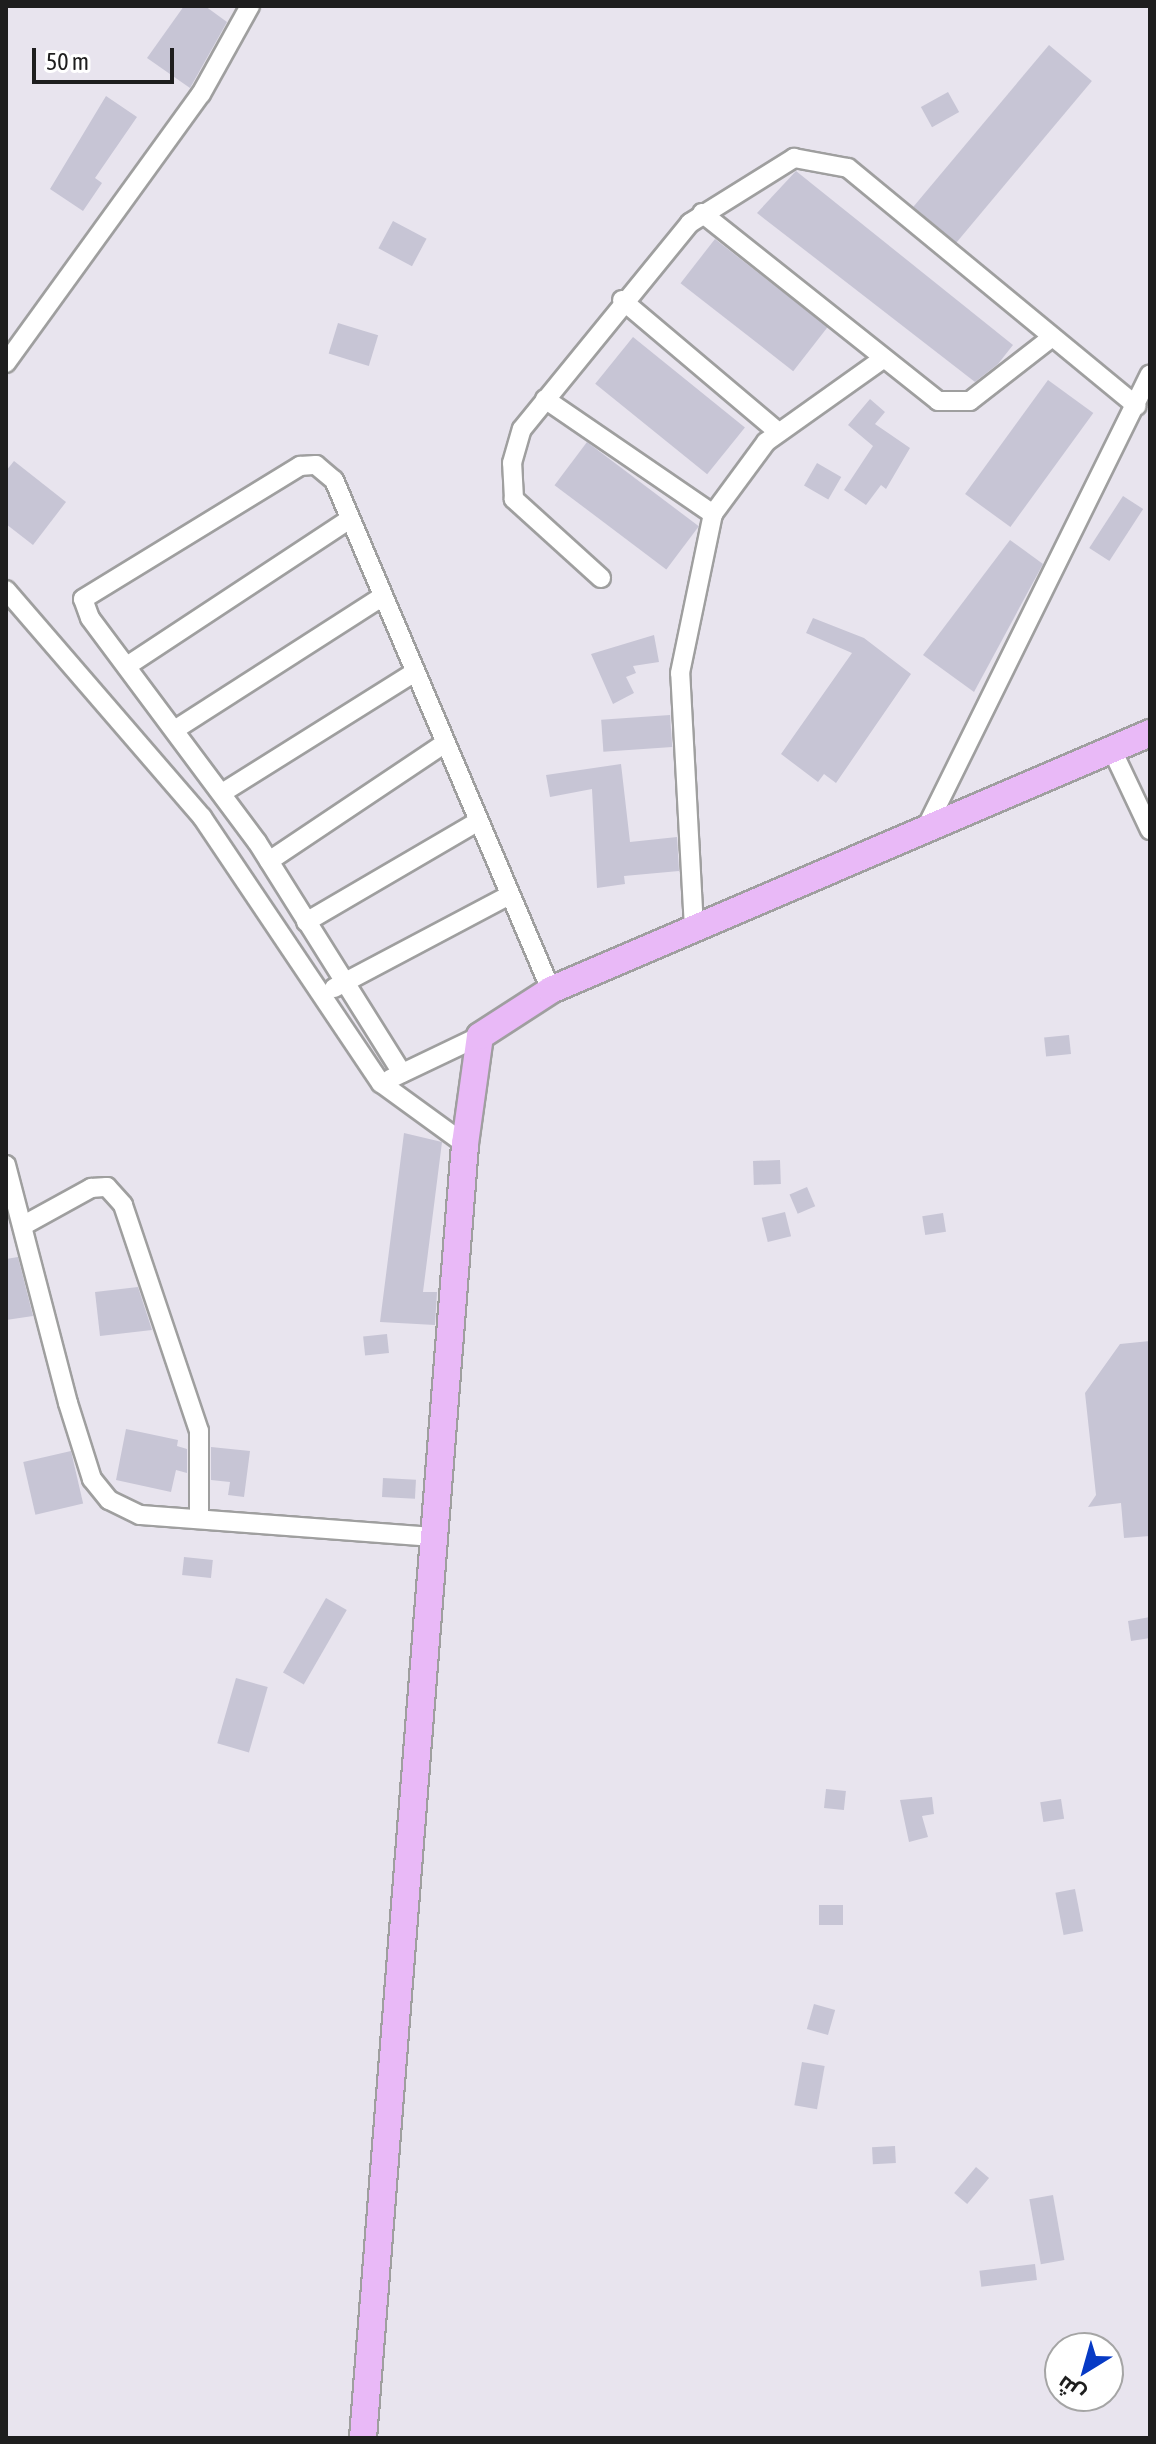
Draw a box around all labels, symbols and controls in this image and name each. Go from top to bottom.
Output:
scale bar [36,32,178,82]
text: 50 m [46,48,89,75]
north arrow [1044,2332,1124,2412]
text: ش [1052,2371,1090,2408]

